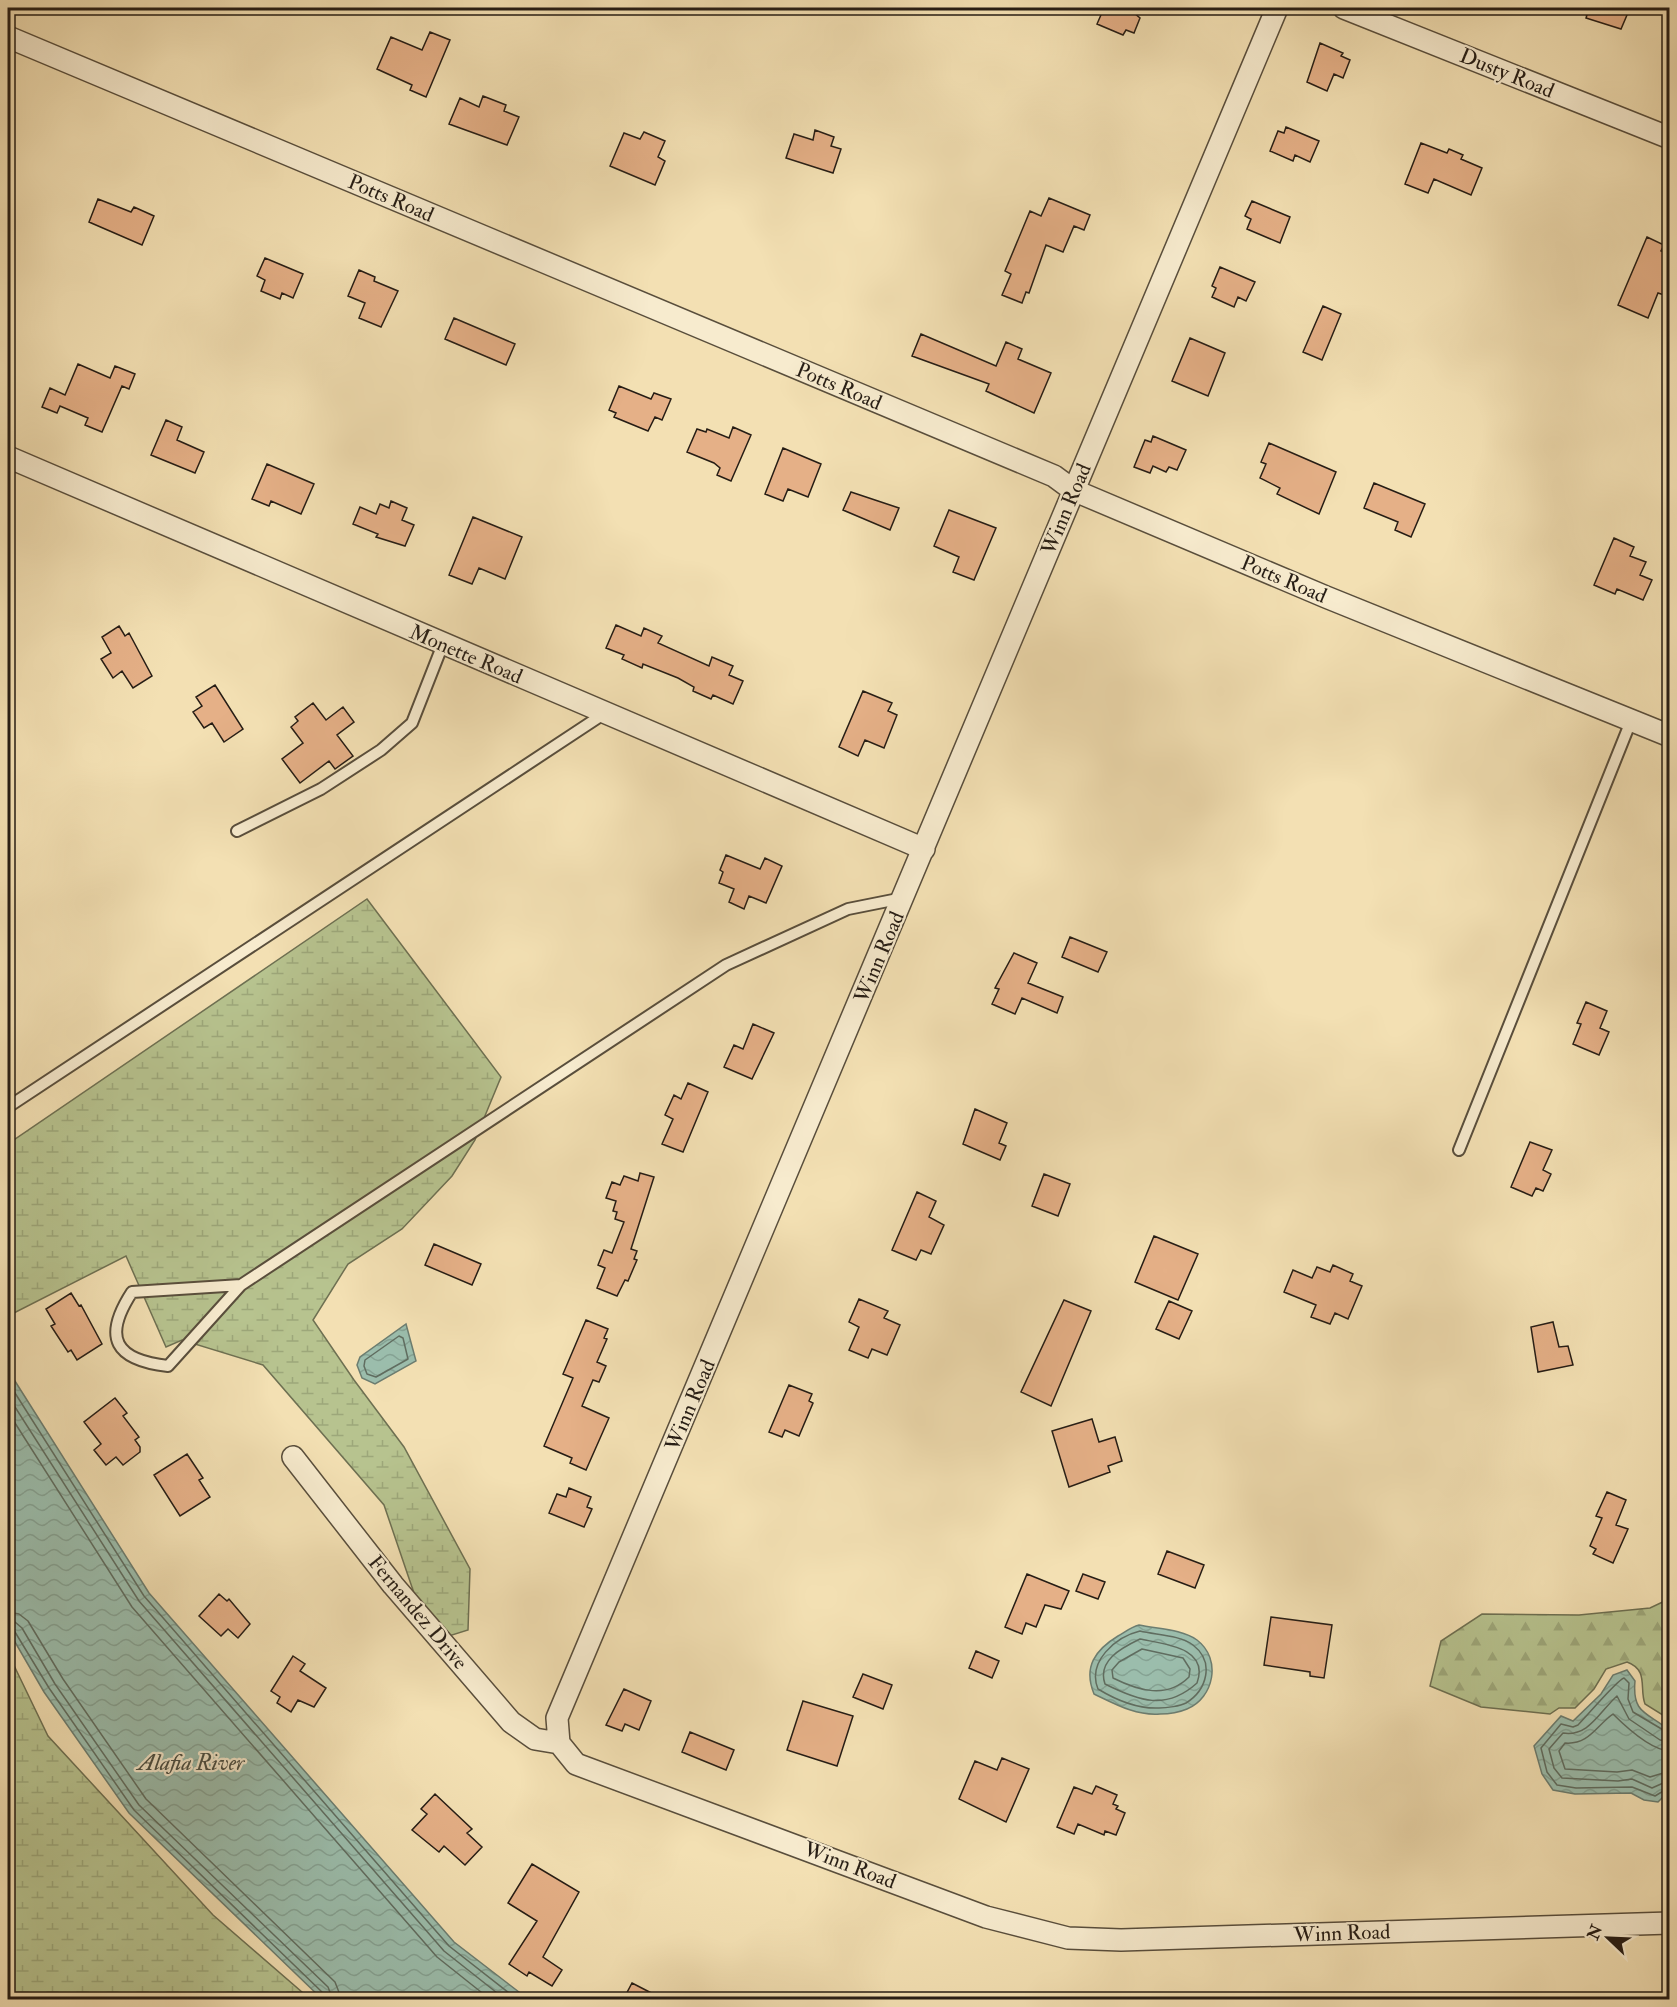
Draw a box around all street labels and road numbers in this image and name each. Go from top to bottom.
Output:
street label: Dusty Road [1456,42,1559,105]
street label: Potts Road [344,168,439,229]
street label: Potts Road [792,356,887,417]
street label: Winn Road [1035,459,1098,560]
street label: Potts Road [1237,549,1332,610]
street label: Monette Road [405,619,527,691]
street label: Winn Road [848,907,911,1008]
street label: Winn Road [659,1355,722,1456]
street label: Fernandez Drive [362,1550,474,1675]
street label: Winn Road [799,1835,901,1896]
street label: Winn Road [1292,1918,1392,1949]

